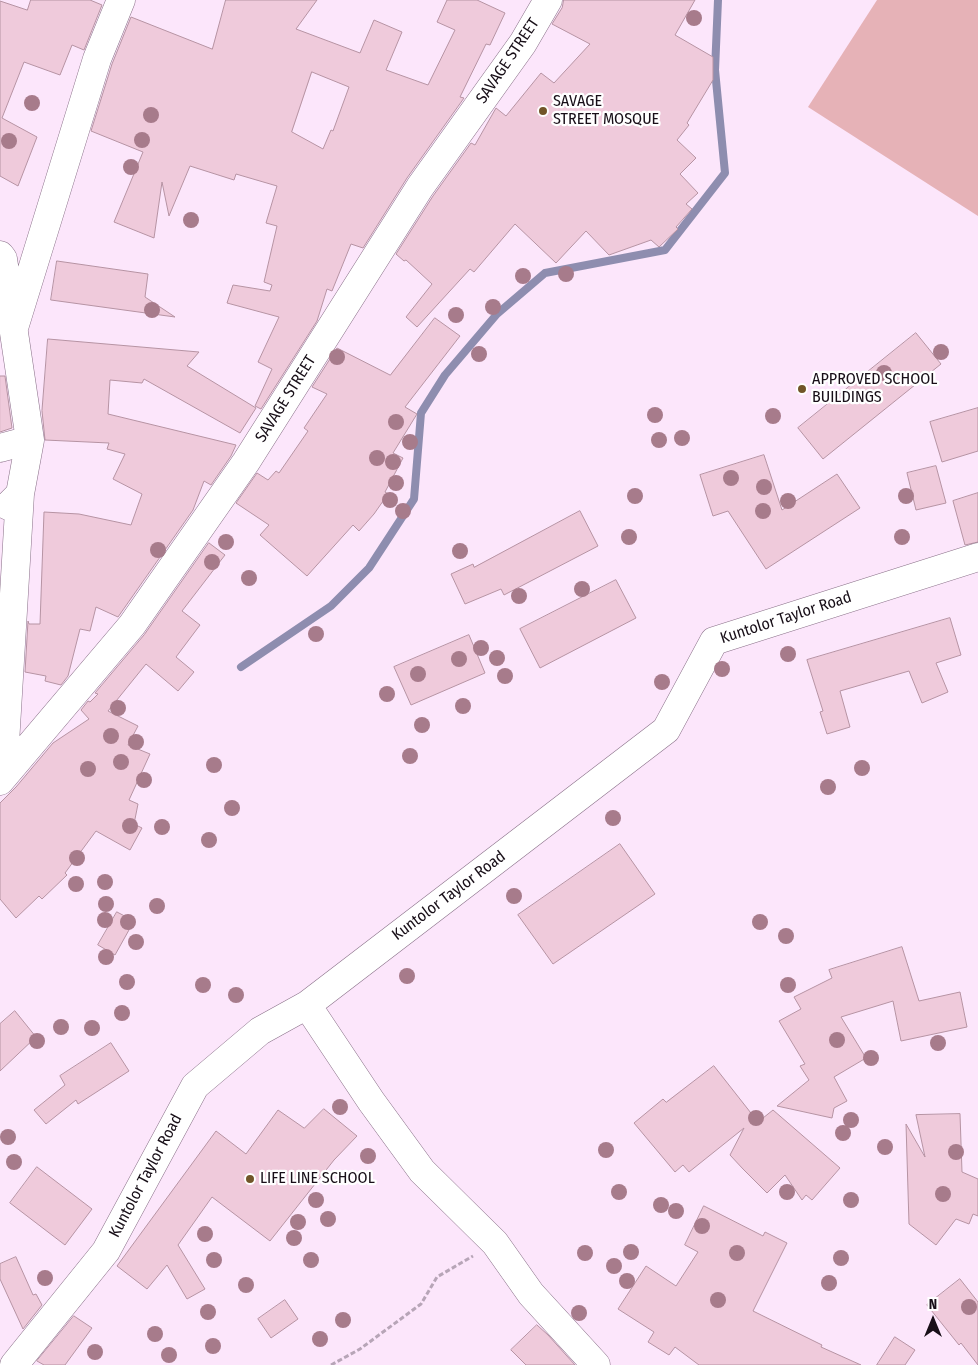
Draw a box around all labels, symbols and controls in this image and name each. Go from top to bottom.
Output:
street label: SAVAGE STREET [472,15,544,107]
place label: SAVAGE STREET MOSQUE [553,92,659,130]
marker: SAVAGE STREET MOSQUE [537,105,549,117]
street label: SAVAGE STREET [252,352,320,446]
place label: APPROVED SCHOOL BUILDINGS [812,370,937,408]
marker: APPROVED SCHOOL BUILDINGS [796,383,808,395]
street label: Kuntolor Taylor Road [718,588,854,648]
street label: Kuntolor Taylor Road [389,847,509,945]
street label: Kuntolor Taylor Road [105,1111,187,1241]
place label: LIFE LINE SCHOOL [260,1169,375,1189]
marker: LIFE LINE SCHOOL [244,1173,256,1185]
north arrow [908,1295,958,1345]
text: N [929,1296,937,1313]

